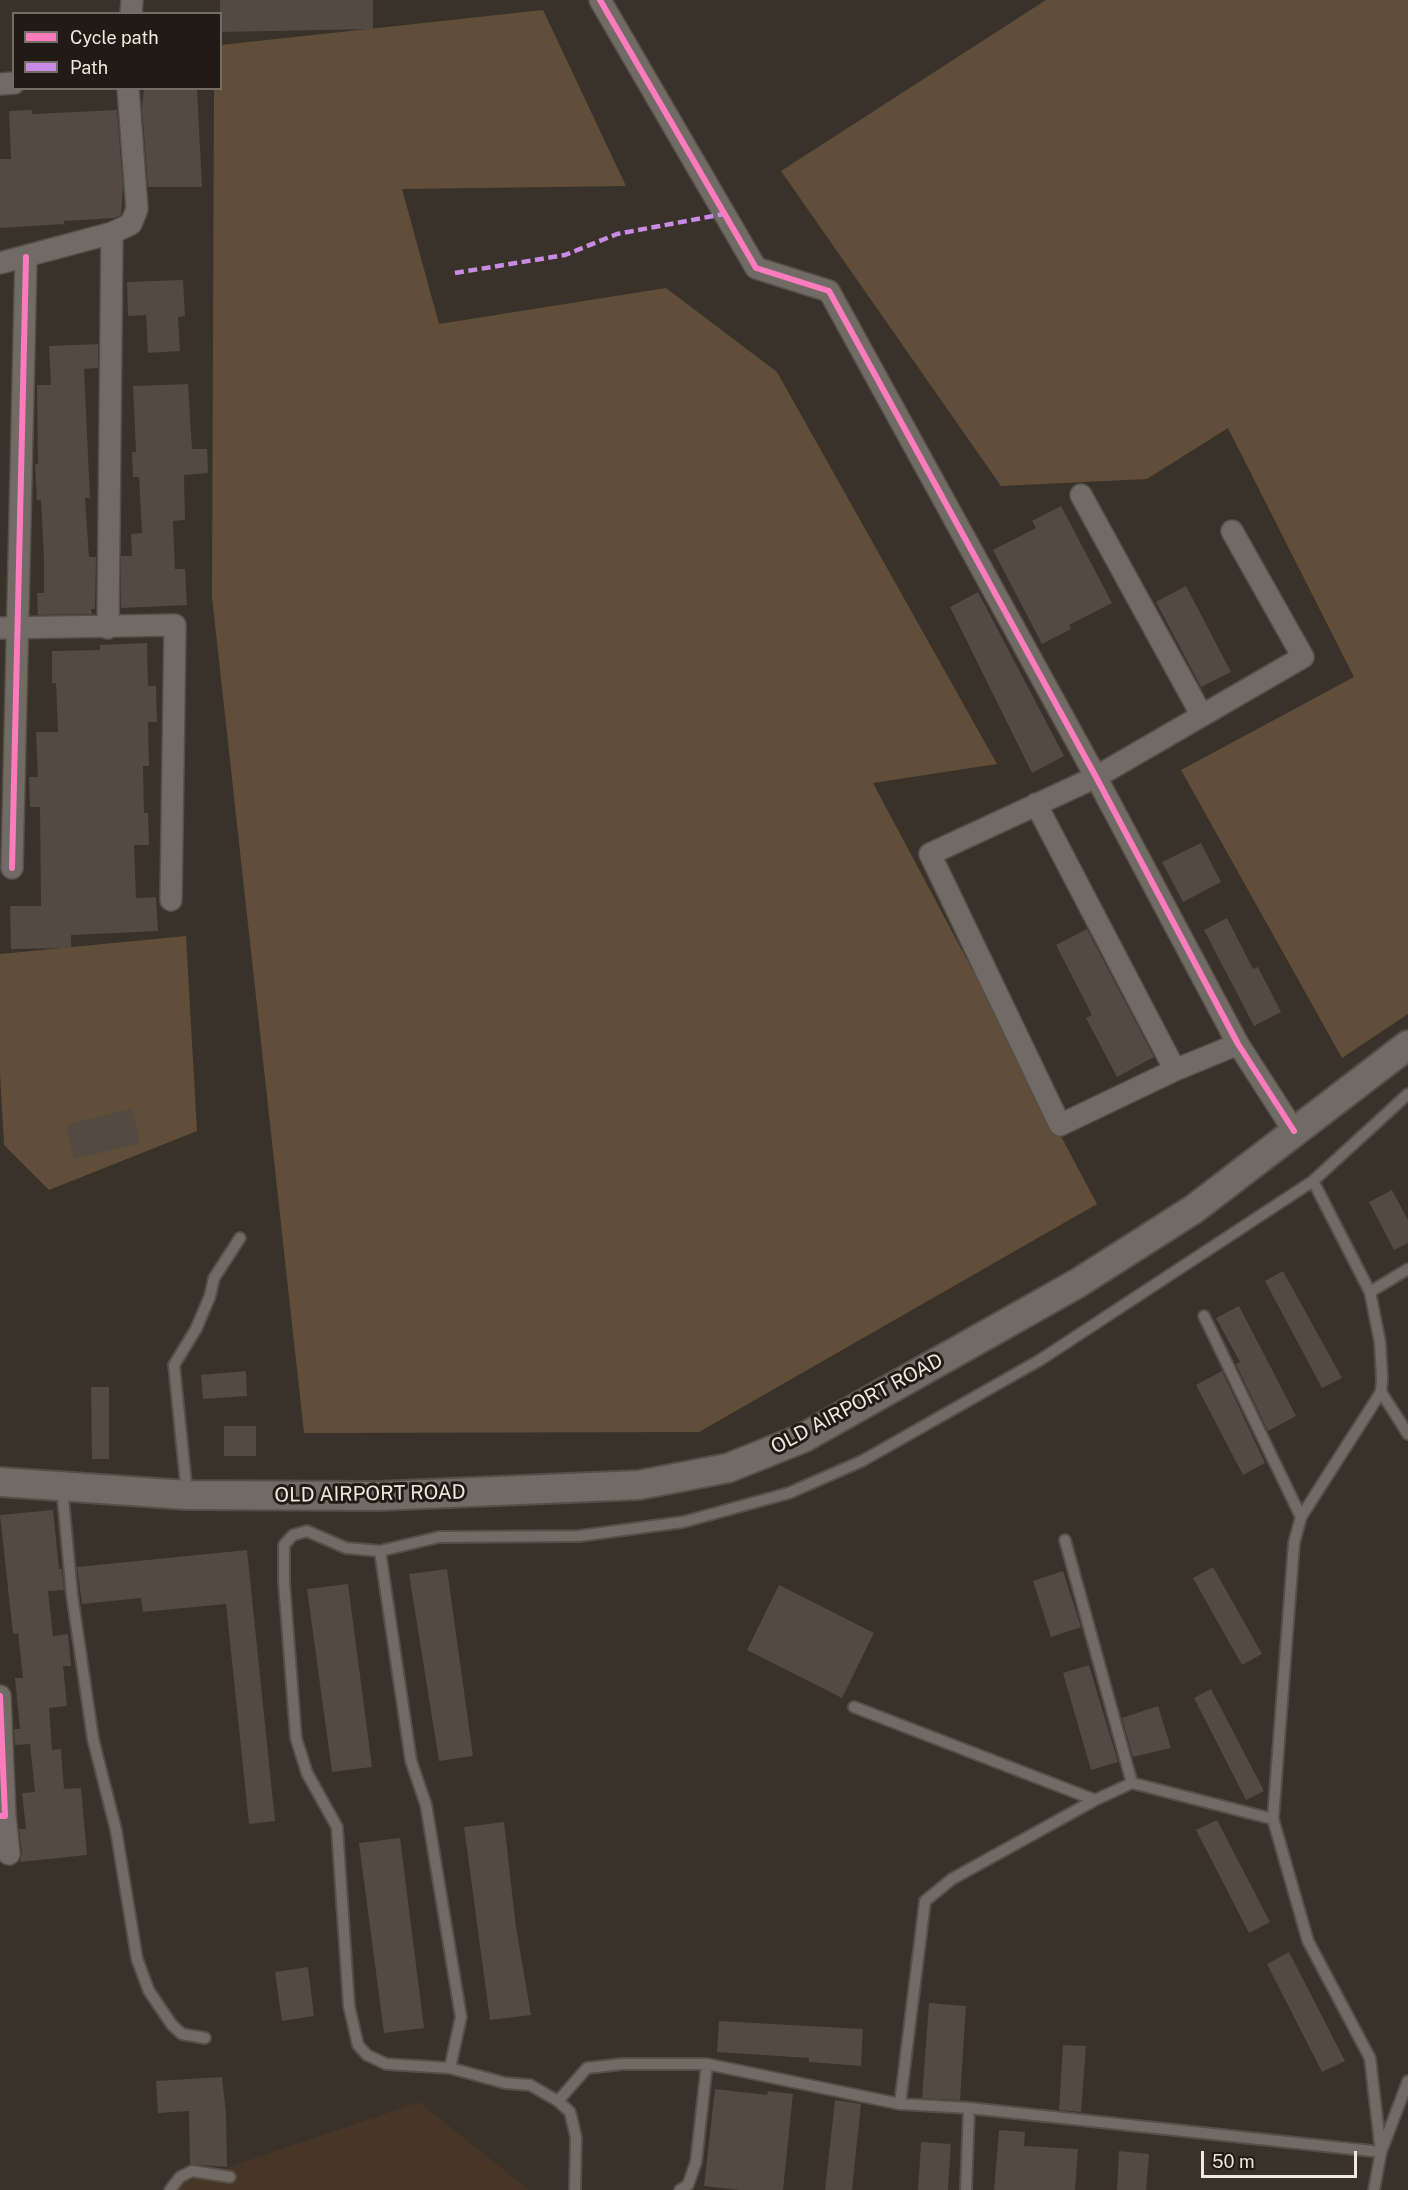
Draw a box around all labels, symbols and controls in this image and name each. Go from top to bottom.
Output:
legend [12,12,222,90]
text: Cycle path [70,27,159,48]
text: Path [70,57,108,78]
street label: OLD AIRPORT ROAD [767,1349,947,1459]
street label: OLD AIRPORT ROAD [274,1480,466,1508]
scale bar [1204,2139,1360,2177]
text: 50 m [1212,2151,1255,2172]

